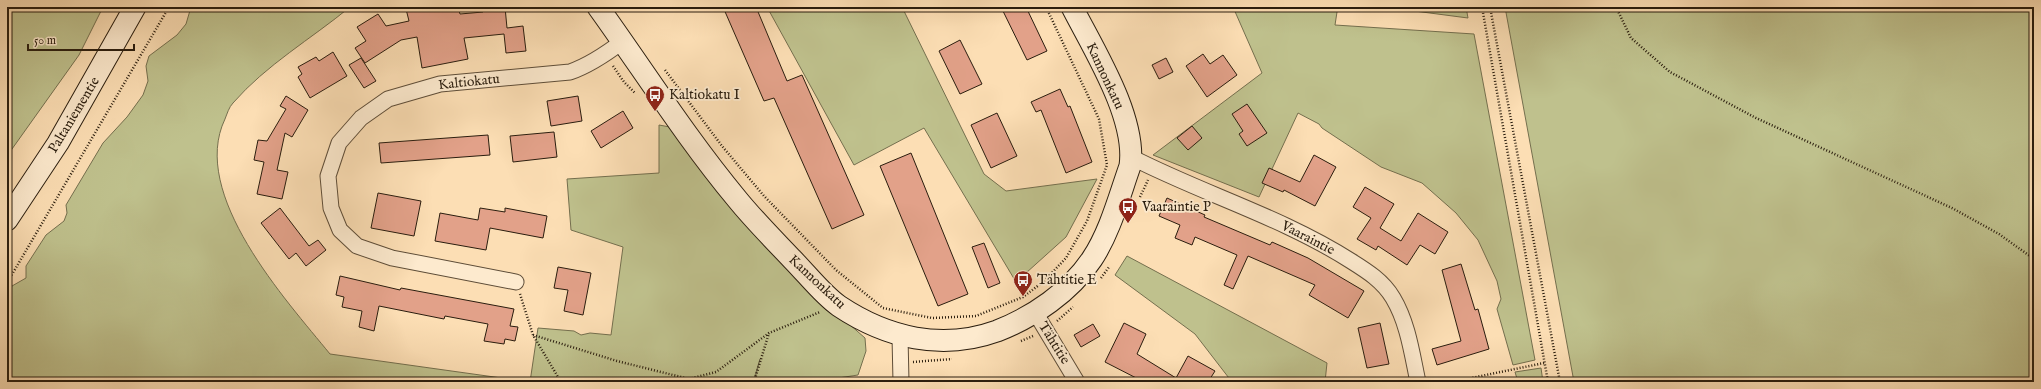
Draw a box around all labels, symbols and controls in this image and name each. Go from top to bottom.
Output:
scale bar [28,26,134,52]
text: 50 m [34,33,56,48]
street label: Kannonkatu [1082,40,1128,112]
street label: Kaltiokatu [437,70,501,94]
street label: Paltaniementie [44,73,104,156]
bus stop icon: Kaltiokatu I [644,84,666,112]
place label: Kaltiokatu I [669,86,740,104]
bus stop icon: Vaaraintie P [1117,196,1139,224]
place label: Vaaraintie P [1141,198,1211,216]
street label: Vaaraintie [1277,216,1338,259]
street label: Kannonkatu [785,251,849,313]
bus stop icon: Tähtitie E [1012,269,1034,297]
place label: Tähtitie E [1037,271,1097,289]
street label: Tähtitie [1034,318,1074,368]

